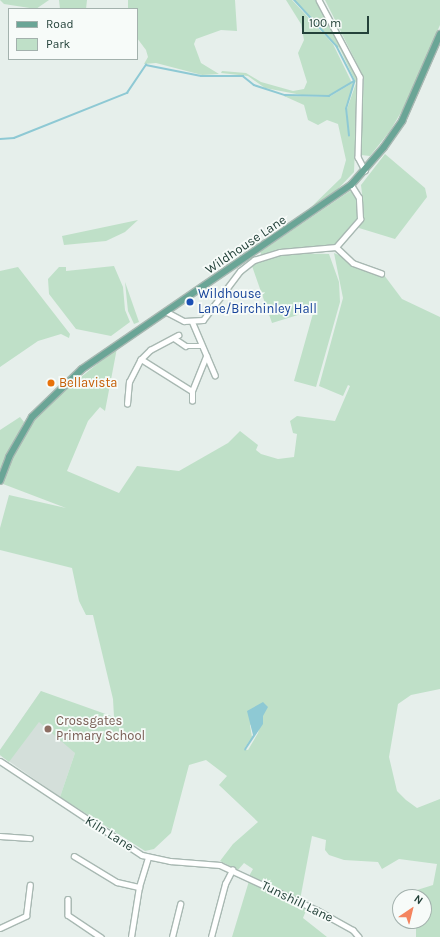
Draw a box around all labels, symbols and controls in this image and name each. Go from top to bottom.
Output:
legend [8,8,138,60]
scale bar [304,8,371,34]
text: 100 m [309,16,341,30]
text: Road [46,17,74,31]
text: Park [46,37,70,51]
street label: Wildhouse Lane [203,212,289,278]
place label: Wildhouse Lane/Birchinley Hall [198,287,317,318]
marker: Wildhouse Lane/Birchinley Hall [185,297,195,307]
place label: Bellavista [59,375,117,391]
marker: Bellavista [46,378,56,388]
place label: Crossgates Primary School [56,714,145,745]
marker: Crossgates Primary School [43,724,53,734]
street label: Kiln Lane [82,813,136,855]
street label: Tunshill Lane [259,878,335,926]
north arrow [392,889,432,929]
text: N [412,892,426,907]

